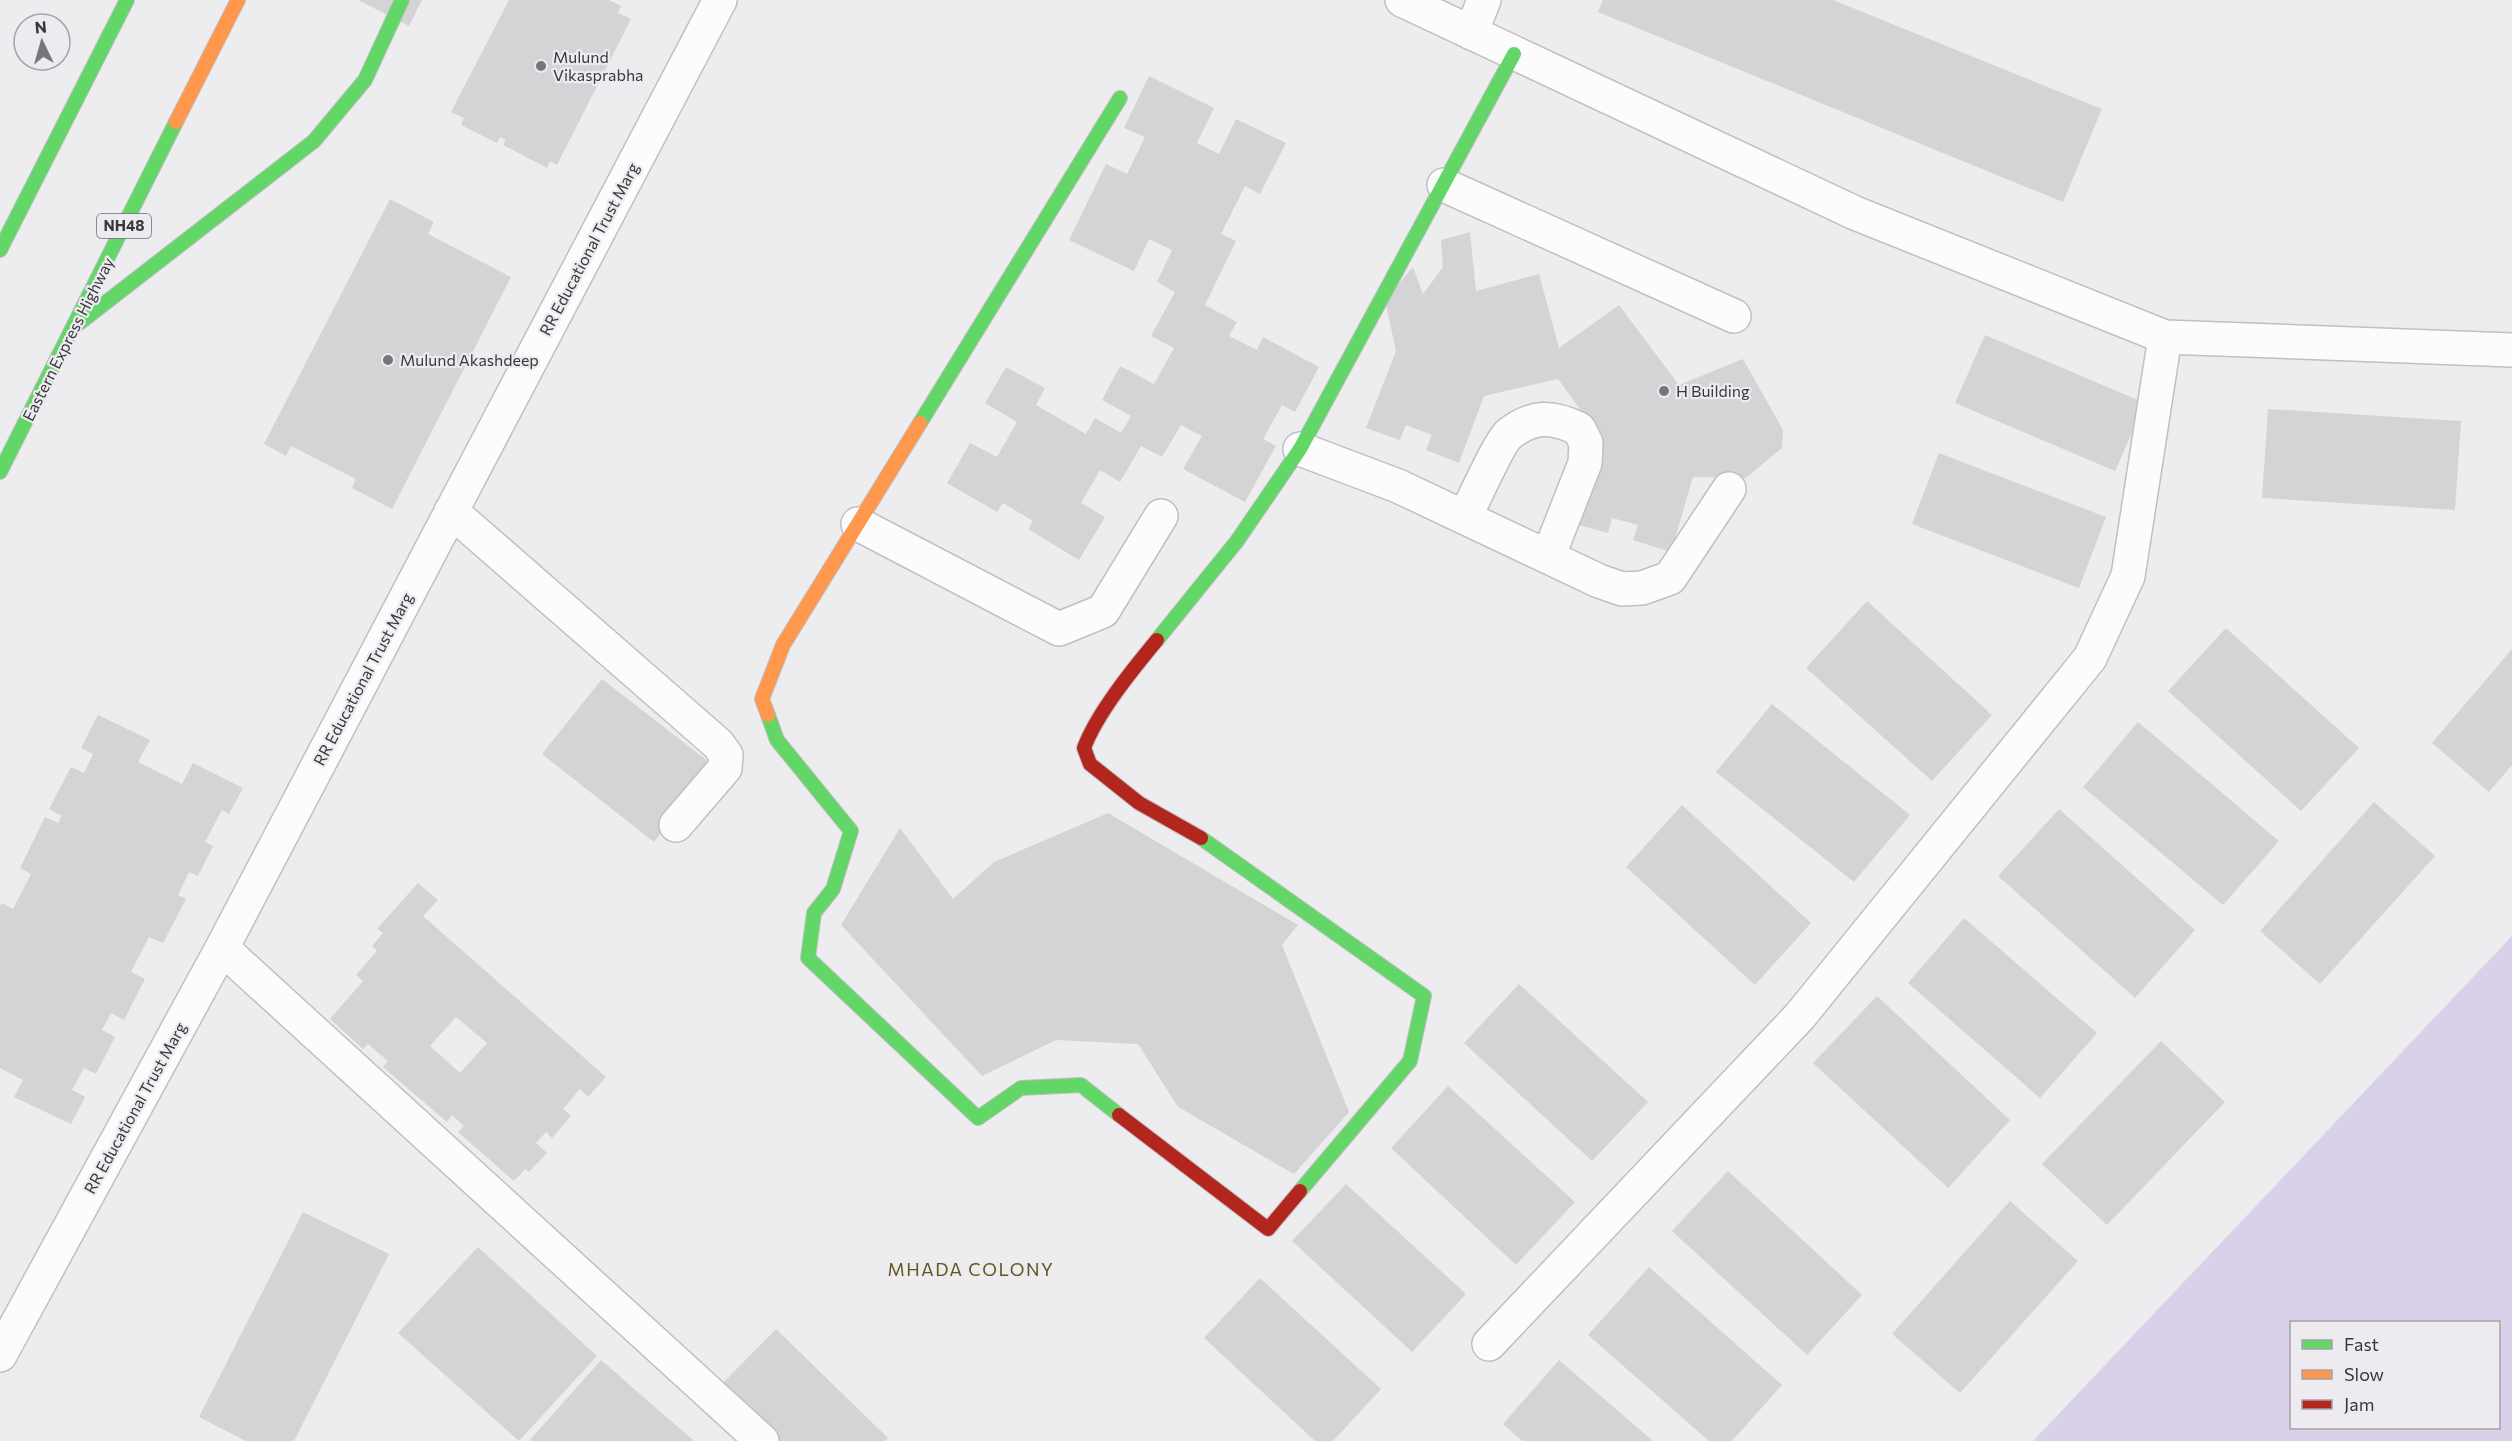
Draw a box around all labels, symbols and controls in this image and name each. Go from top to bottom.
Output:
north arrow [12,12,72,72]
text: N [34,17,47,37]
place label: Mulund Vikasprabha [553,47,643,84]
marker: Mulund Vikasprabha [534,59,548,73]
street label: RR Educational Trust Marg [535,159,642,338]
road number: NH48 [97,214,151,238]
street label: Eastern Express Highway [18,254,117,424]
place label: Mulund Akashdeep [400,350,539,369]
marker: Mulund Akashdeep [381,353,395,367]
place label: H Building [1676,381,1750,400]
marker: H Building [1657,384,1671,398]
street label: RR Educational Trust Marg [309,589,416,768]
street label: RR Educational Trust Marg [79,1018,190,1197]
district label: MHADA COLONY [888,1258,1054,1280]
legend [2290,1321,2500,1429]
text: Fast [2344,1333,2379,1355]
text: Slow [2344,1363,2384,1385]
text: Jam [2344,1393,2374,1415]

